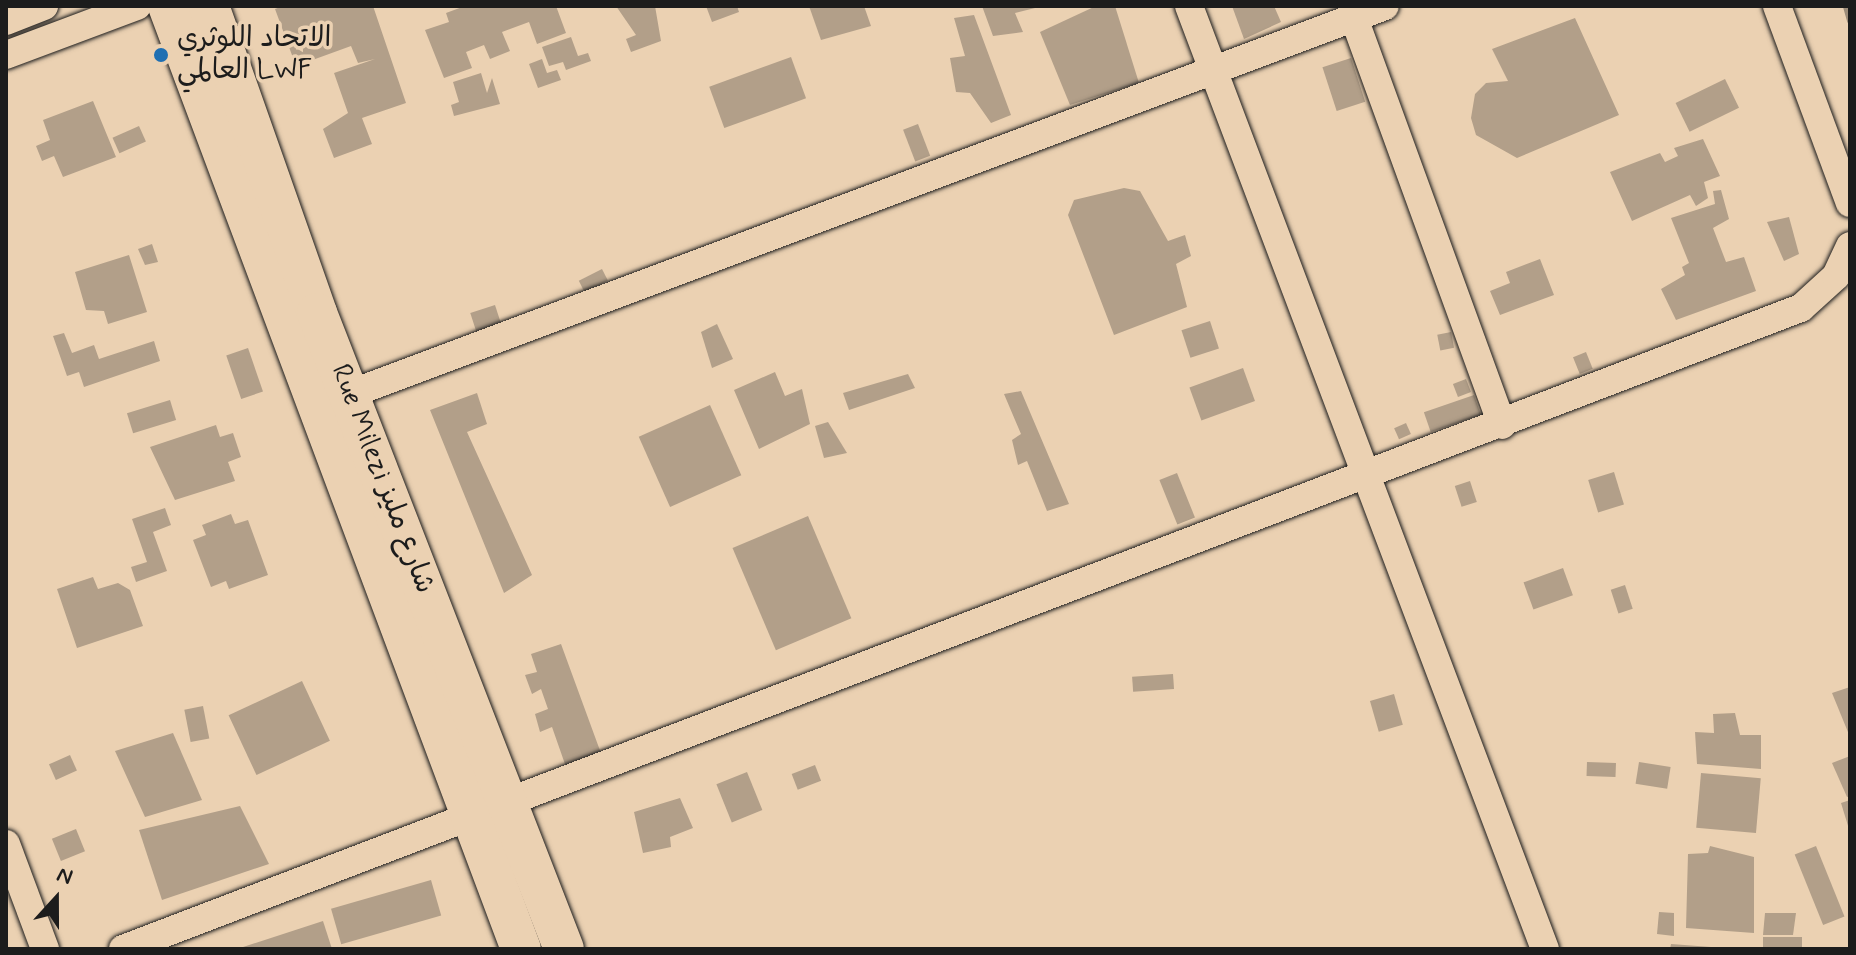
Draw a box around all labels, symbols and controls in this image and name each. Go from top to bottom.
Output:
place label: الاتحاد اللوثري العالمي LWF [177,22,331,88]
marker: الاتحاد اللوثري العالمي LWF [152,46,170,64]
street label: Rue Milezi شارع مليز [323,360,441,598]
north arrow [16,859,96,939]
text: N [53,861,76,892]

